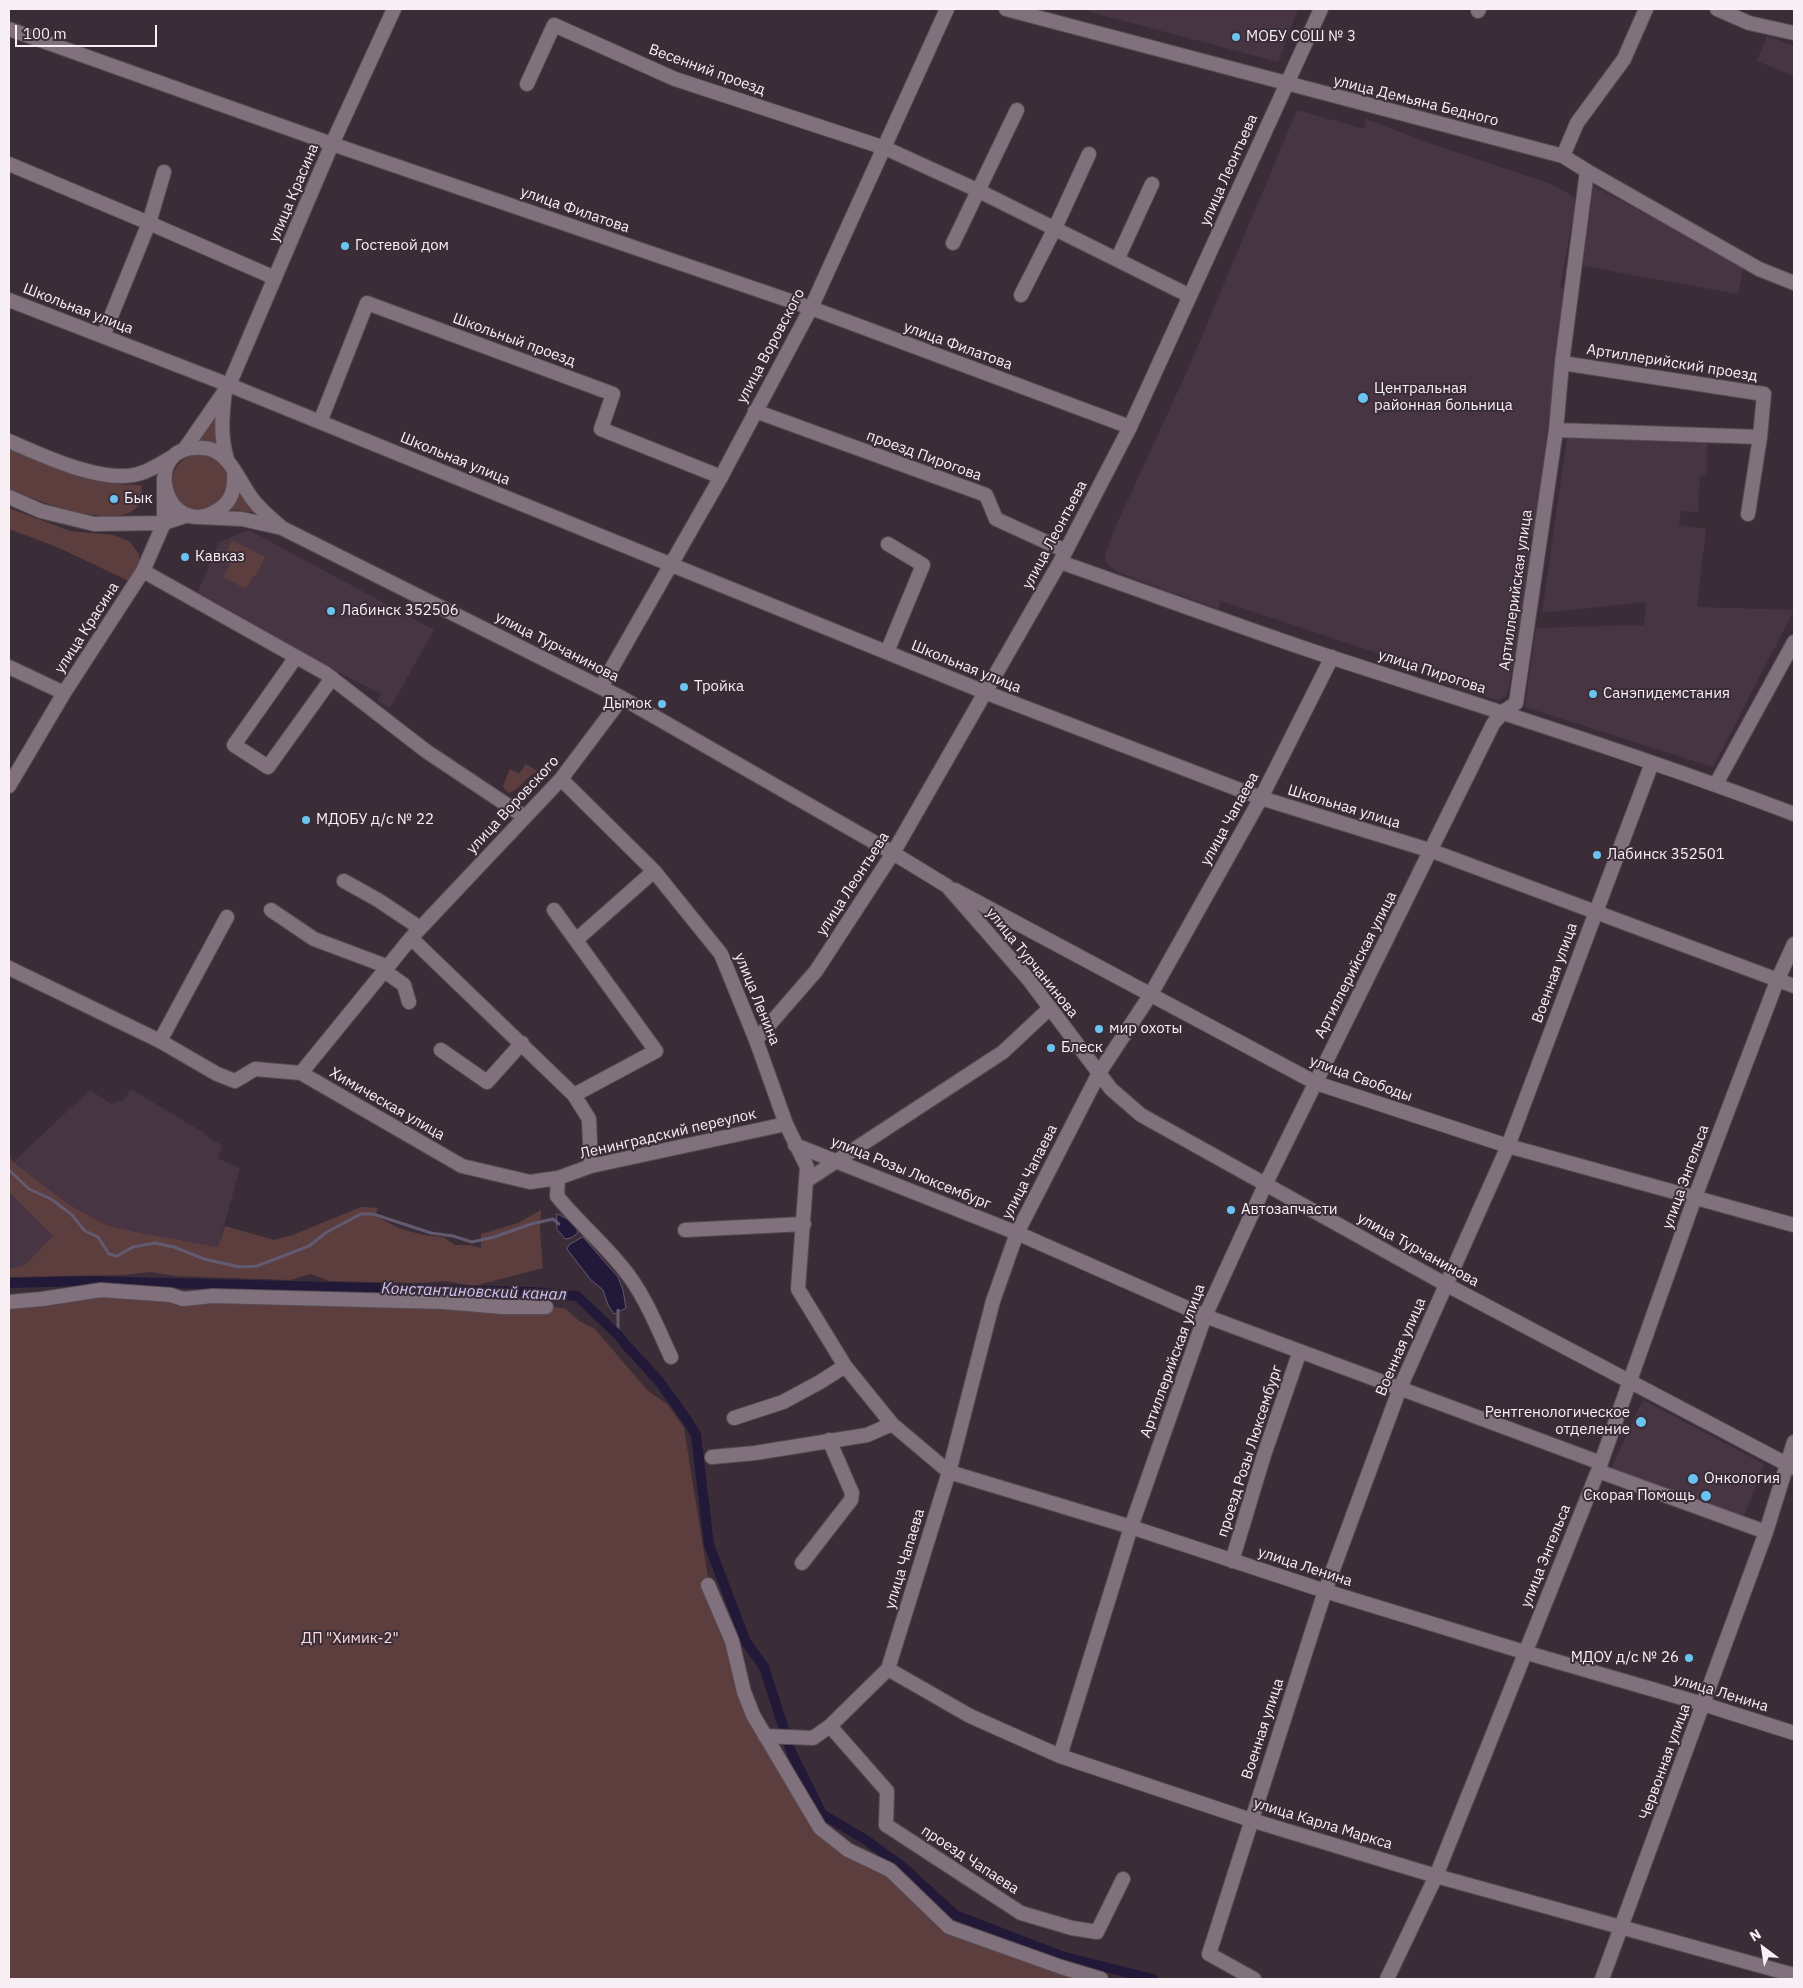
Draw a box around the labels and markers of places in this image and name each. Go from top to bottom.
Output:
place label: МОБУ СОШ № 3 [1246,28,1356,46]
marker: МОБУ СОШ № 3 [1230,31,1242,43]
place label: Гостевой дом [355,237,449,255]
marker: Гостевой дом [339,240,351,252]
place label: Центральная районная больница [1374,380,1513,415]
marker: Центральная районная больница [1356,391,1370,405]
place label: Бык [124,490,153,508]
marker: Бык [108,493,120,505]
place label: Кавказ [195,548,245,566]
marker: Кавказ [179,551,191,563]
place label: Лабинск 352506 [341,602,459,620]
marker: Лабинск 352506 [325,605,337,617]
place label: Тройка [694,678,744,696]
marker: Тройка [678,681,690,693]
place label: Санэпидемстания [1603,685,1730,703]
marker: Санэпидемстания [1587,688,1599,700]
place label: Дымок [603,695,652,713]
marker: Дымок [656,698,668,710]
place label: МДОБУ д/с № 22 [316,811,434,829]
marker: МДОБУ д/с № 22 [300,814,312,826]
place label: Лабинск 352501 [1607,846,1725,864]
marker: Лабинск 352501 [1591,849,1603,861]
place label: мир охоты [1109,1020,1182,1038]
marker: мир охоты [1093,1023,1105,1035]
place label: Блеск [1061,1039,1103,1057]
marker: Блеск [1045,1042,1057,1054]
place label: Автозапчасти [1241,1201,1338,1219]
marker: Автозапчасти [1225,1204,1237,1216]
place label: Рентгенологическое отделение [1485,1404,1630,1439]
marker: Рентгенологическое отделение [1634,1415,1648,1429]
place label: Онкология [1704,1470,1780,1488]
marker: Онкология [1686,1472,1700,1486]
place label: Скорая Помощь [1583,1487,1695,1505]
marker: Скорая Помощь [1699,1489,1713,1503]
place label: МДОУ д/с № 26 [1571,1649,1679,1667]
marker: МДОУ д/с № 26 [1683,1652,1695,1664]

